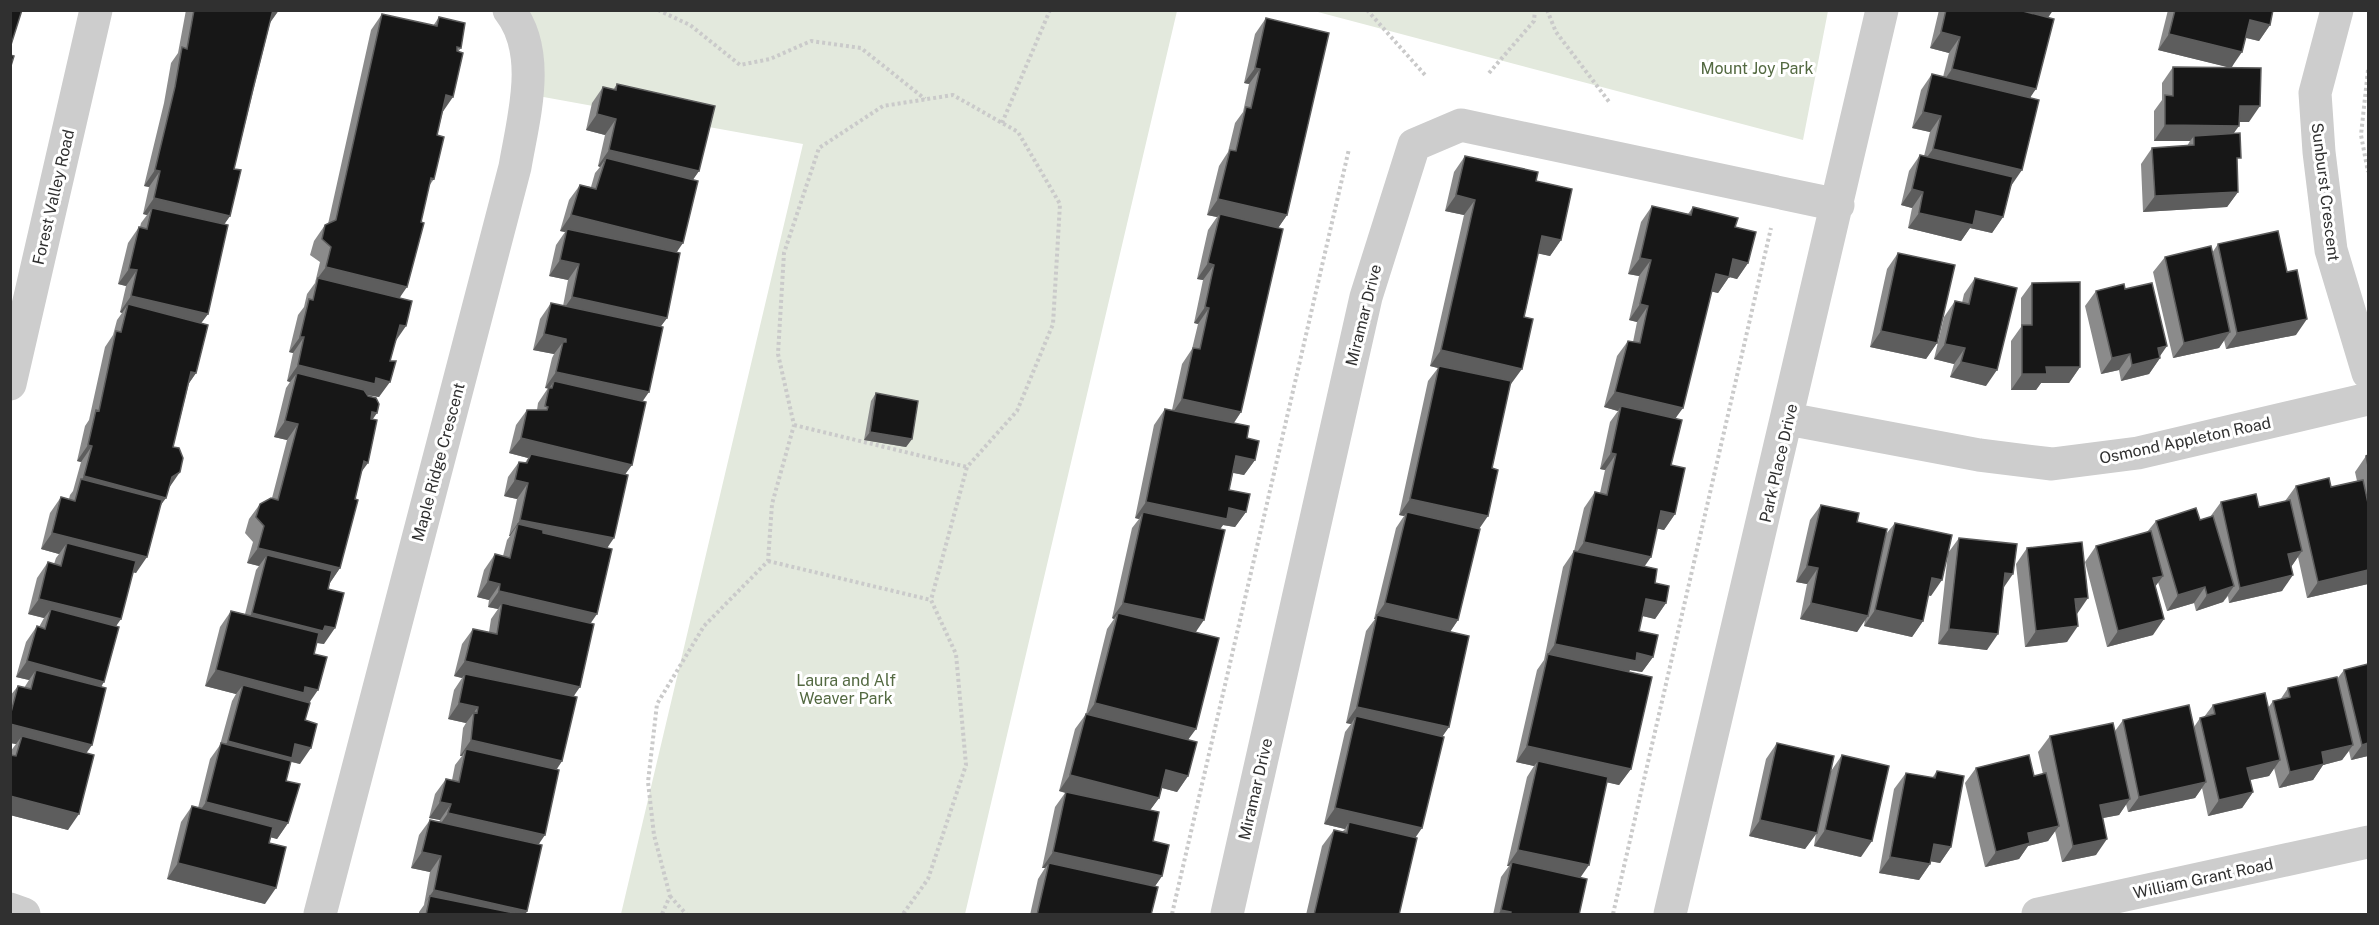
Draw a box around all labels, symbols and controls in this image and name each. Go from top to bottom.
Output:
park label: Mount Joy Park [1700,59,1814,78]
street label: Sunburst Crescent [2308,122,2343,262]
street label: Forest Valley Road [29,128,78,267]
street label: Miramar Drive [1342,262,1385,368]
street label: Maple Ridge Crescent [408,381,469,544]
street label: Park Place Drive [1756,402,1801,524]
street label: Osmond Appleton Road [2098,413,2273,468]
park label: Laura and Alf Weaver Park [796,671,896,708]
street label: Miramar Drive [1235,736,1276,842]
street label: William Grant Road [2131,854,2275,903]

